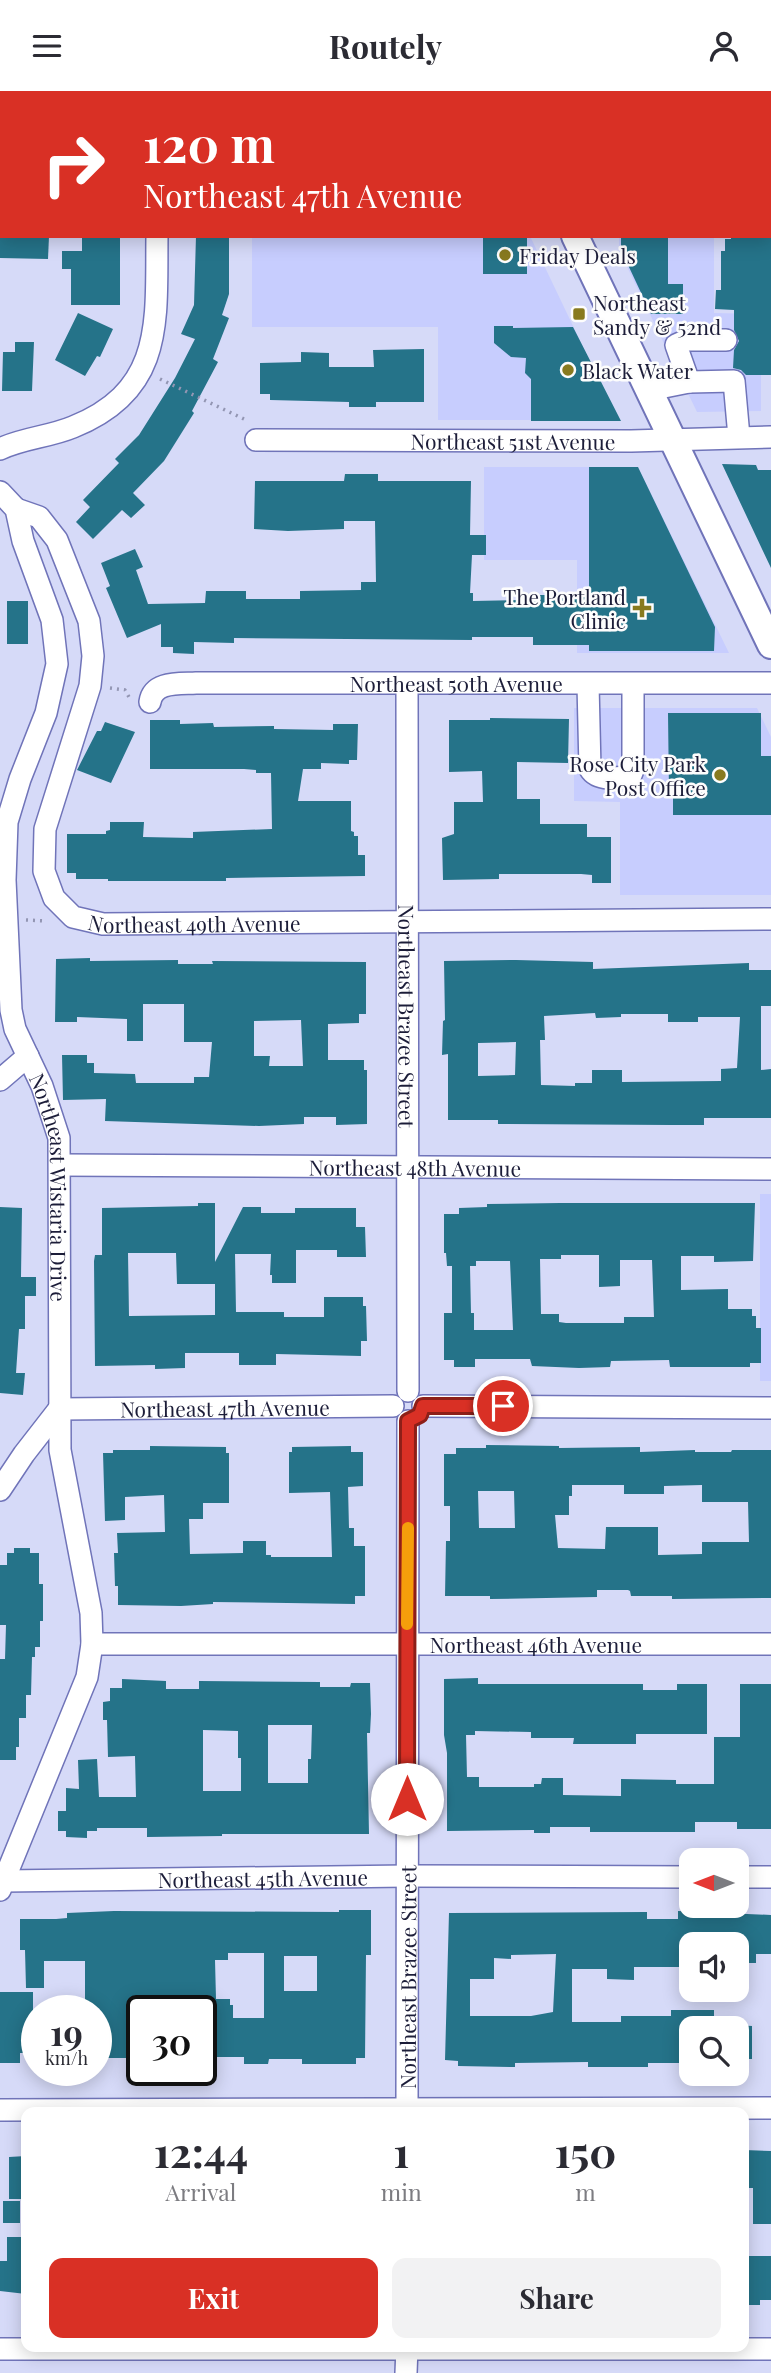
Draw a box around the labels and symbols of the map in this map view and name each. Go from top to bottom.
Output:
place label: Friday Deals [519,241,636,269]
marker: Friday Deals [497,247,513,263]
place label: Northeast Sandy & 52nd [593,288,721,340]
marker: Northeast Sandy & 52nd [571,306,587,322]
place label: Black Water [582,356,694,384]
marker: Black Water [560,362,576,378]
street label: Northeast 51st Avenue [411,426,615,455]
place label: The Portland Clinic [503,582,626,634]
marker: The Portland Clinic [632,598,652,618]
street label: Northeast 50th Avenue [350,669,563,697]
place label: Rose City Park Post Office [569,749,706,801]
marker: Rose City Park Post Office [712,767,728,783]
street label: Northeast Brazee Street [393,904,422,1128]
street label: Northeast 49th Avenue [86,907,301,938]
street label: Northeast Wistaria Drive [24,1068,74,1302]
street label: Northeast 48th Avenue [309,1152,521,1182]
pin [473,1376,533,1436]
street label: Northeast 47th Avenue [120,1393,330,1422]
street label: Northeast 46th Avenue [430,1630,642,1658]
position arrow [370,1762,444,1836]
north arrow [679,1848,749,1918]
street label: Northeast 45th Avenue [158,1862,368,1893]
street label: Northeast Brazee Street [393,1865,421,2089]
speed limit sign: 30 [126,1995,217,2086]

